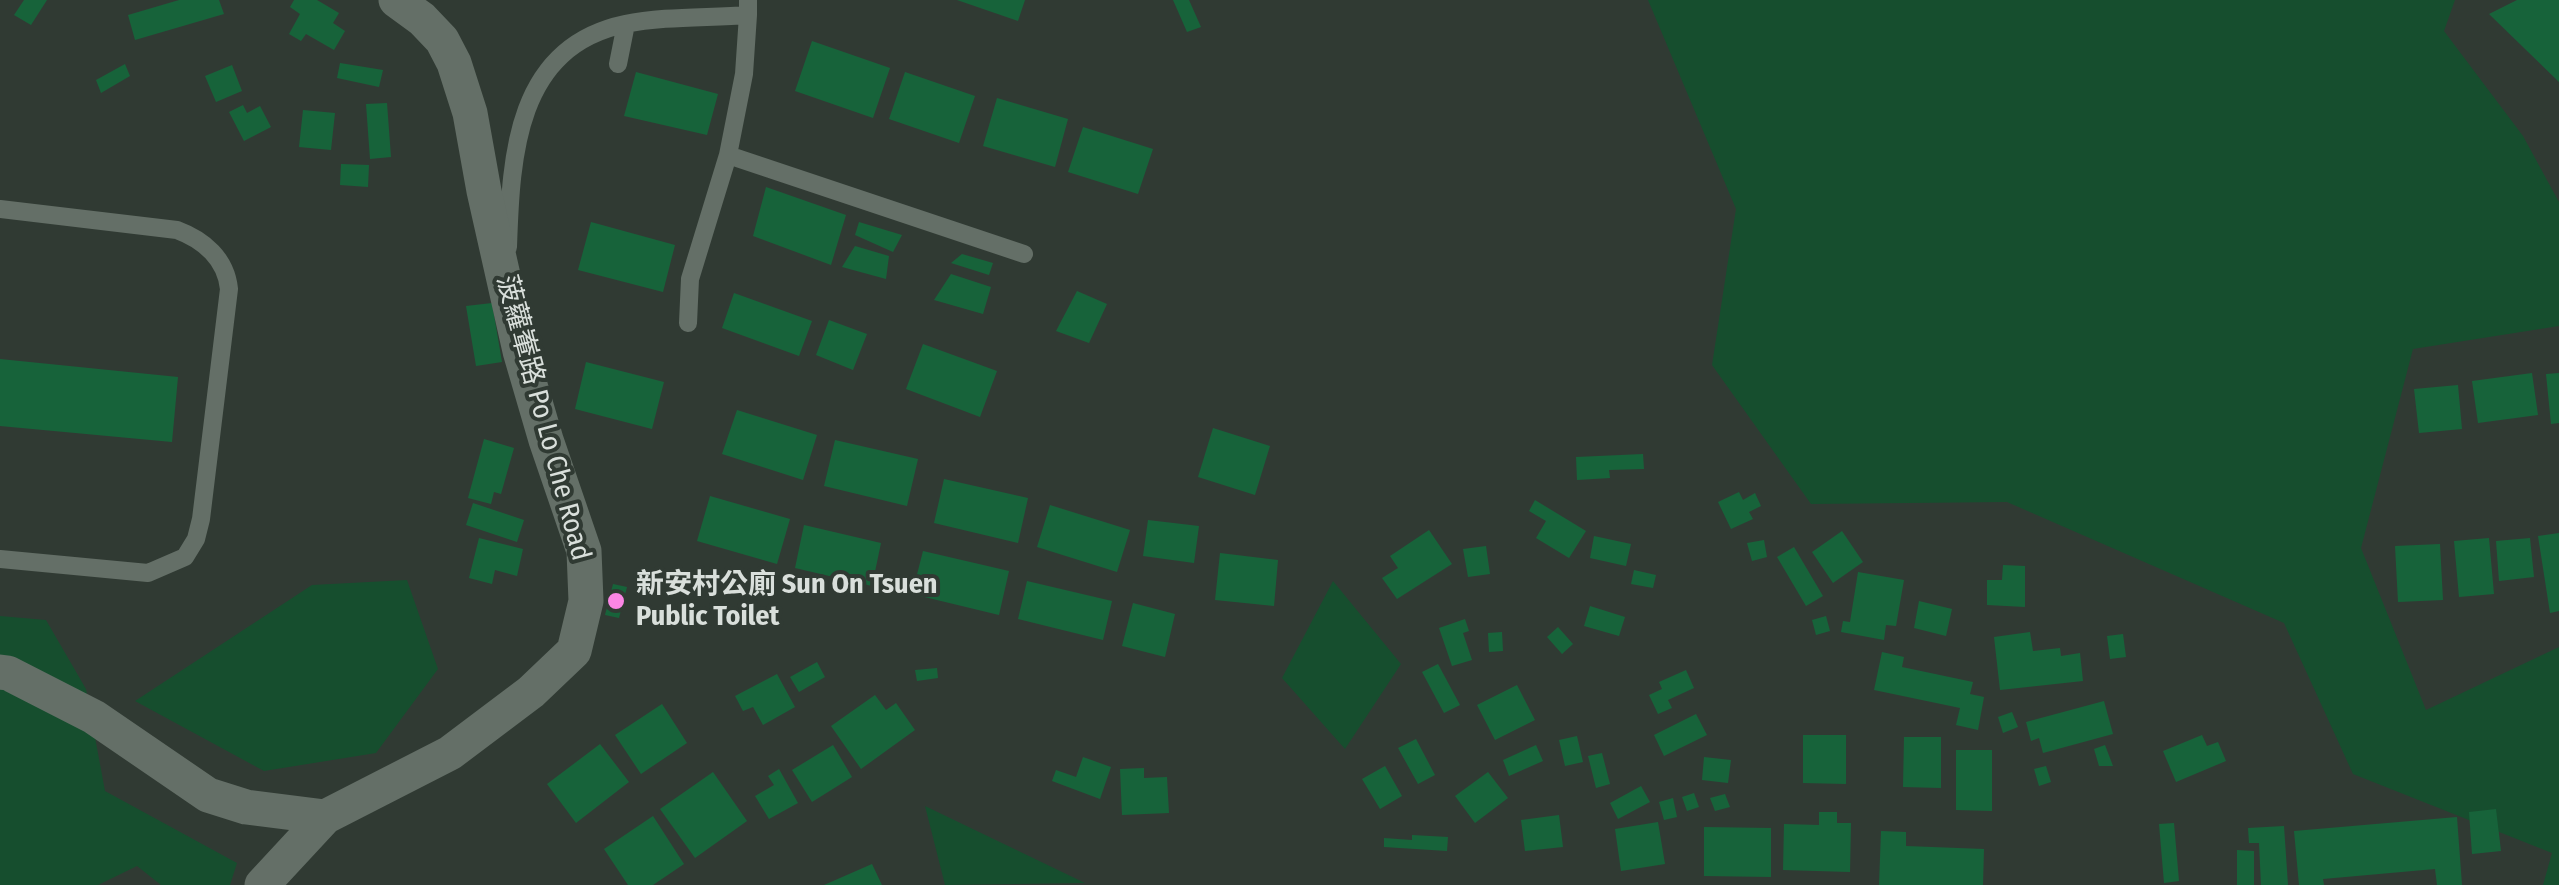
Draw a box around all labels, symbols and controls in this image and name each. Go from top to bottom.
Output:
street label: 菠蘿輋路 Po Lo Che Road [489,272,597,564]
place label: 新安村公廁 Sun On Tsuen Public Toilet [636,568,938,634]
marker: 新安村公廁 Sun On Tsuen Public Toilet [605,590,627,612]

